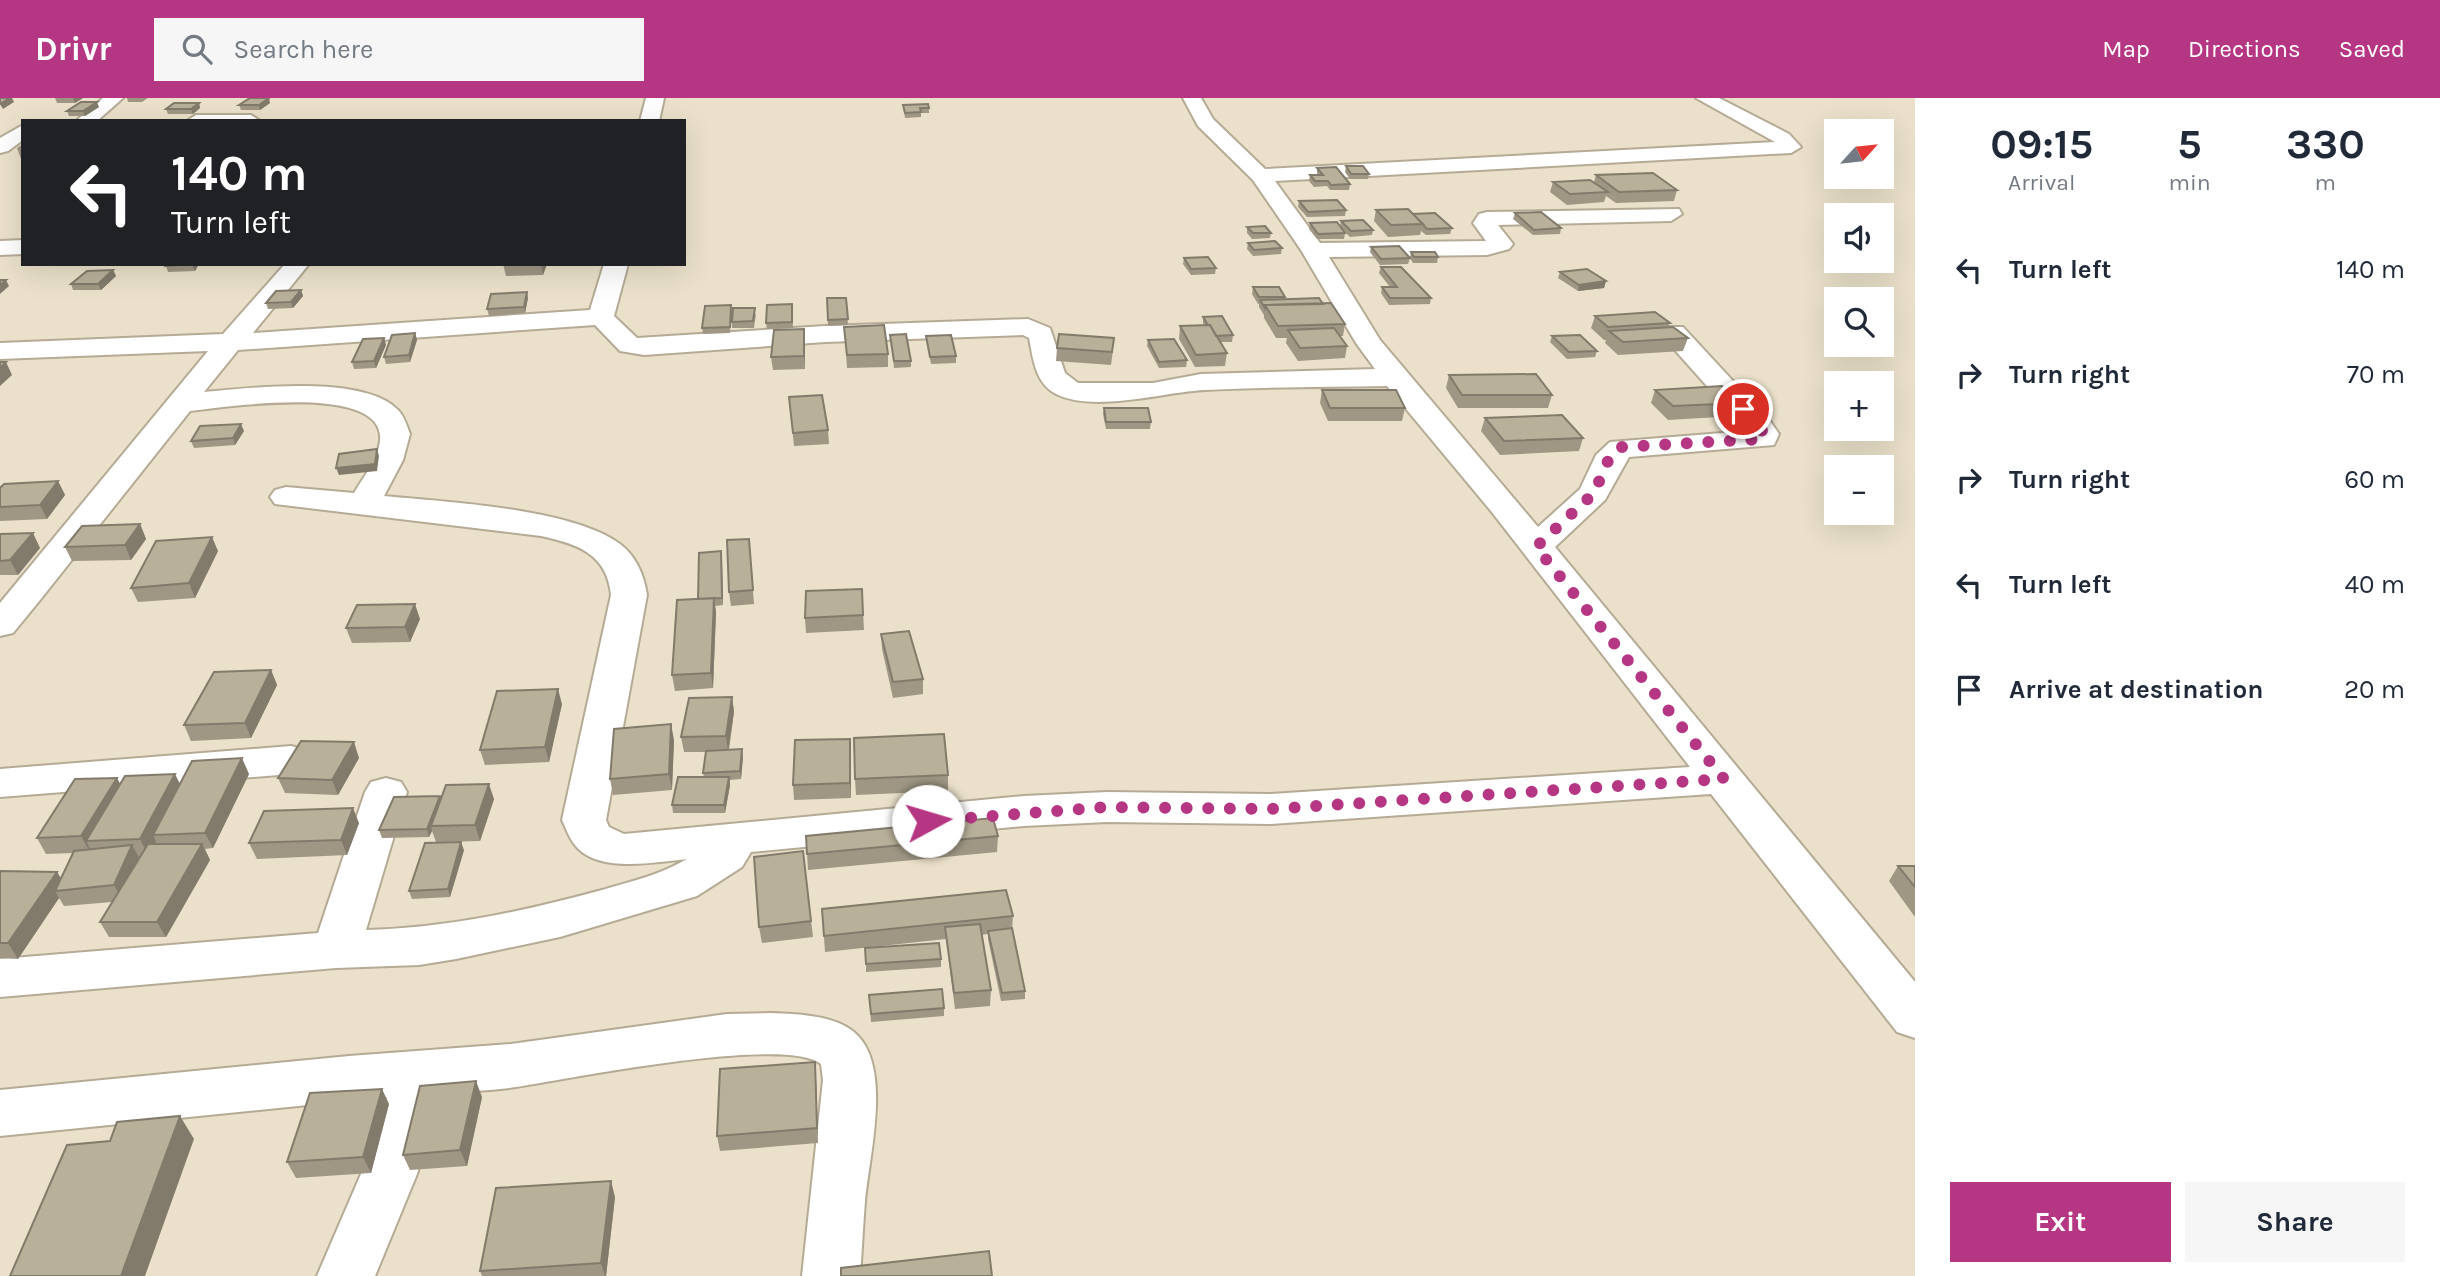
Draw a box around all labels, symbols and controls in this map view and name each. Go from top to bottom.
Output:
search box [154,18,644,81]
text: Drivr [35,30,112,68]
icon: search [178,30,216,68]
text: Search here [234,34,373,65]
text: Map [2102,35,2150,63]
text: Directions [2188,35,2301,63]
text: Saved [2339,35,2405,63]
north arrow [1824,119,1894,189]
map controls [1824,119,1894,525]
text: 09:15 [1990,119,2093,169]
text: 5 [2177,119,2202,169]
text: 330 [2286,119,2365,169]
text: 140 m [171,145,308,202]
icon: left [56,147,147,238]
text: Arrival [2008,169,2075,196]
text: min [2168,169,2211,196]
text: m [2315,169,2336,196]
button: sound [1824,203,1894,273]
text: Turn left [171,204,291,241]
icon: left [1950,251,1988,289]
text: Turn left [2009,254,2111,285]
text: 140 m [2336,254,2405,285]
button: search [1824,287,1894,357]
icon: right [1950,356,1988,394]
text: Turn right [2009,359,2130,390]
text: 70 m [2347,359,2405,390]
button: + [1824,371,1894,441]
pin [1713,379,1773,439]
icon: arrive [1724,390,1762,428]
button: − [1824,455,1894,525]
icon: right [1950,461,1988,499]
text: Turn right [2009,464,2130,495]
text: 60 m [2344,464,2405,495]
icon: left [1950,566,1988,604]
text: Turn left [2009,569,2111,600]
text: 40 m [2345,569,2405,600]
icon: arrive [1950,671,1988,709]
text: Arrive at destination [2009,674,2263,705]
text: 20 m [2344,674,2405,705]
position arrow [891,784,965,858]
button: Exit [1950,1182,2171,1262]
button: Share [2185,1182,2405,1262]

